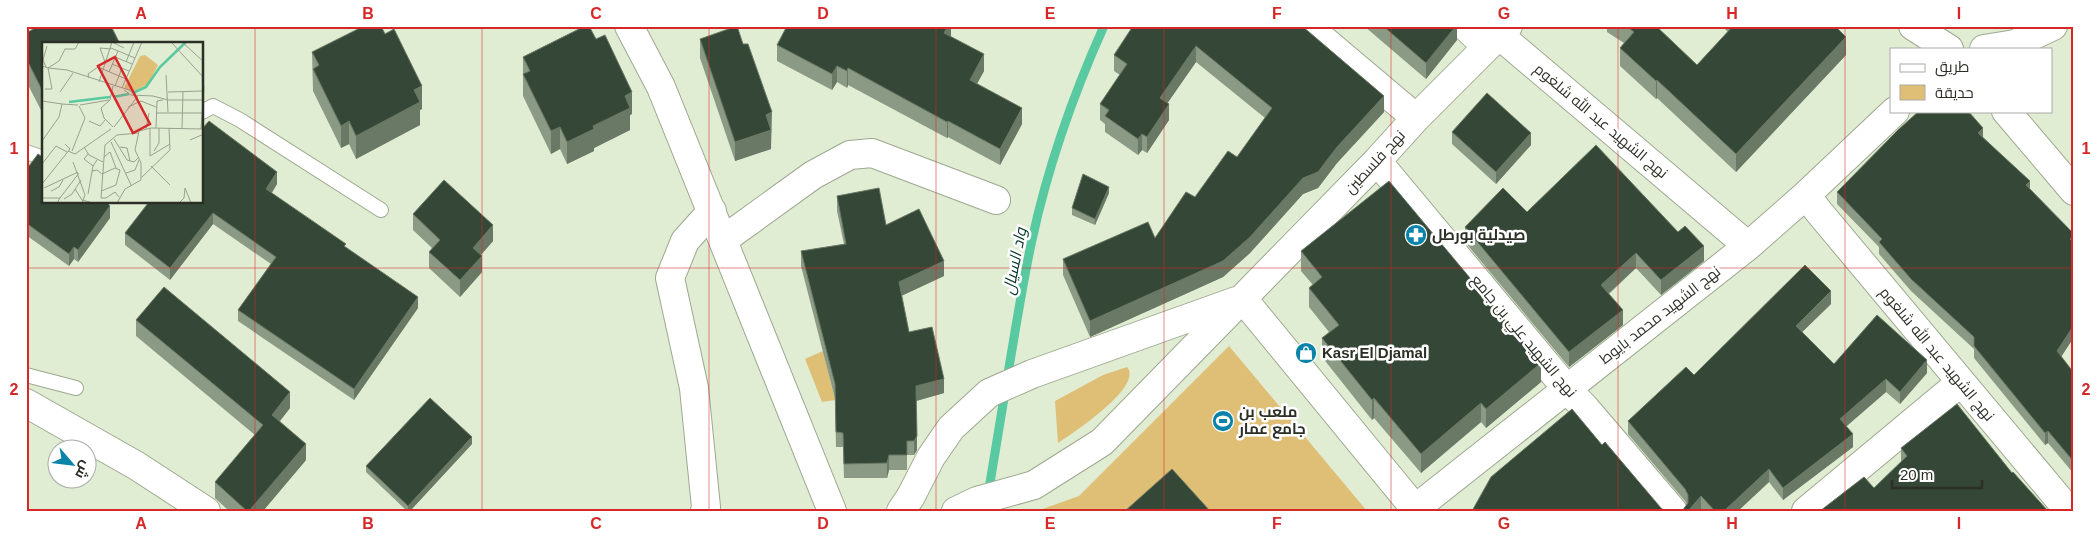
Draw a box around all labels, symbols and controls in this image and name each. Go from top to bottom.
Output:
text: A [135,5,147,22]
text: B [362,5,374,22]
text: C [590,5,602,22]
text: D [817,5,829,22]
text: E [1045,5,1056,22]
text: F [1272,5,1282,22]
text: G [1498,5,1510,22]
text: H [1726,5,1738,22]
text: I [1957,5,1961,22]
inset map [42,42,204,204]
legend [1890,48,2052,112]
text: طريق [1935,58,1969,77]
street label: نهج الشهيد عبد الله شلغوم [1529,59,1672,184]
text: حديقة [1935,84,1974,101]
street label: نهج فلسطين [1341,127,1410,199]
text: 1 [10,140,19,157]
text: 1 [2082,140,2091,157]
pharmacy icon: صيدلية بورطل [1404,223,1428,247]
water label: واد السيال [1000,225,1031,296]
place label: صيدلية بورطل [1432,226,1525,244]
street label: نهج الشهيد محمد بايوط [1596,262,1725,369]
street label: نهج الشهيد علي بن جامع [1465,271,1581,403]
street label: نهج الشهيد عبد الله شلغوم [1874,283,1999,426]
shop icon: Kasr El Djamal [1294,341,1318,365]
place label: Kasr El Djamal [1322,344,1427,361]
text: 2 [10,381,19,398]
text: 2 [2082,381,2091,398]
place label: ملعب بن جامع عمار [1238,403,1306,439]
sports icon: ملعب بن جامع عمار [1211,409,1235,433]
north arrow [48,440,98,490]
scale bar [1892,457,1982,489]
text: ش [71,458,95,482]
text: 20 m [1900,466,1933,483]
text: A [135,515,147,532]
text: B [362,515,374,532]
text: C [590,515,602,532]
text: D [817,515,829,532]
text: E [1045,515,1056,532]
text: F [1272,515,1282,532]
text: G [1498,515,1510,532]
text: H [1726,515,1738,532]
text: I [1957,515,1961,532]

